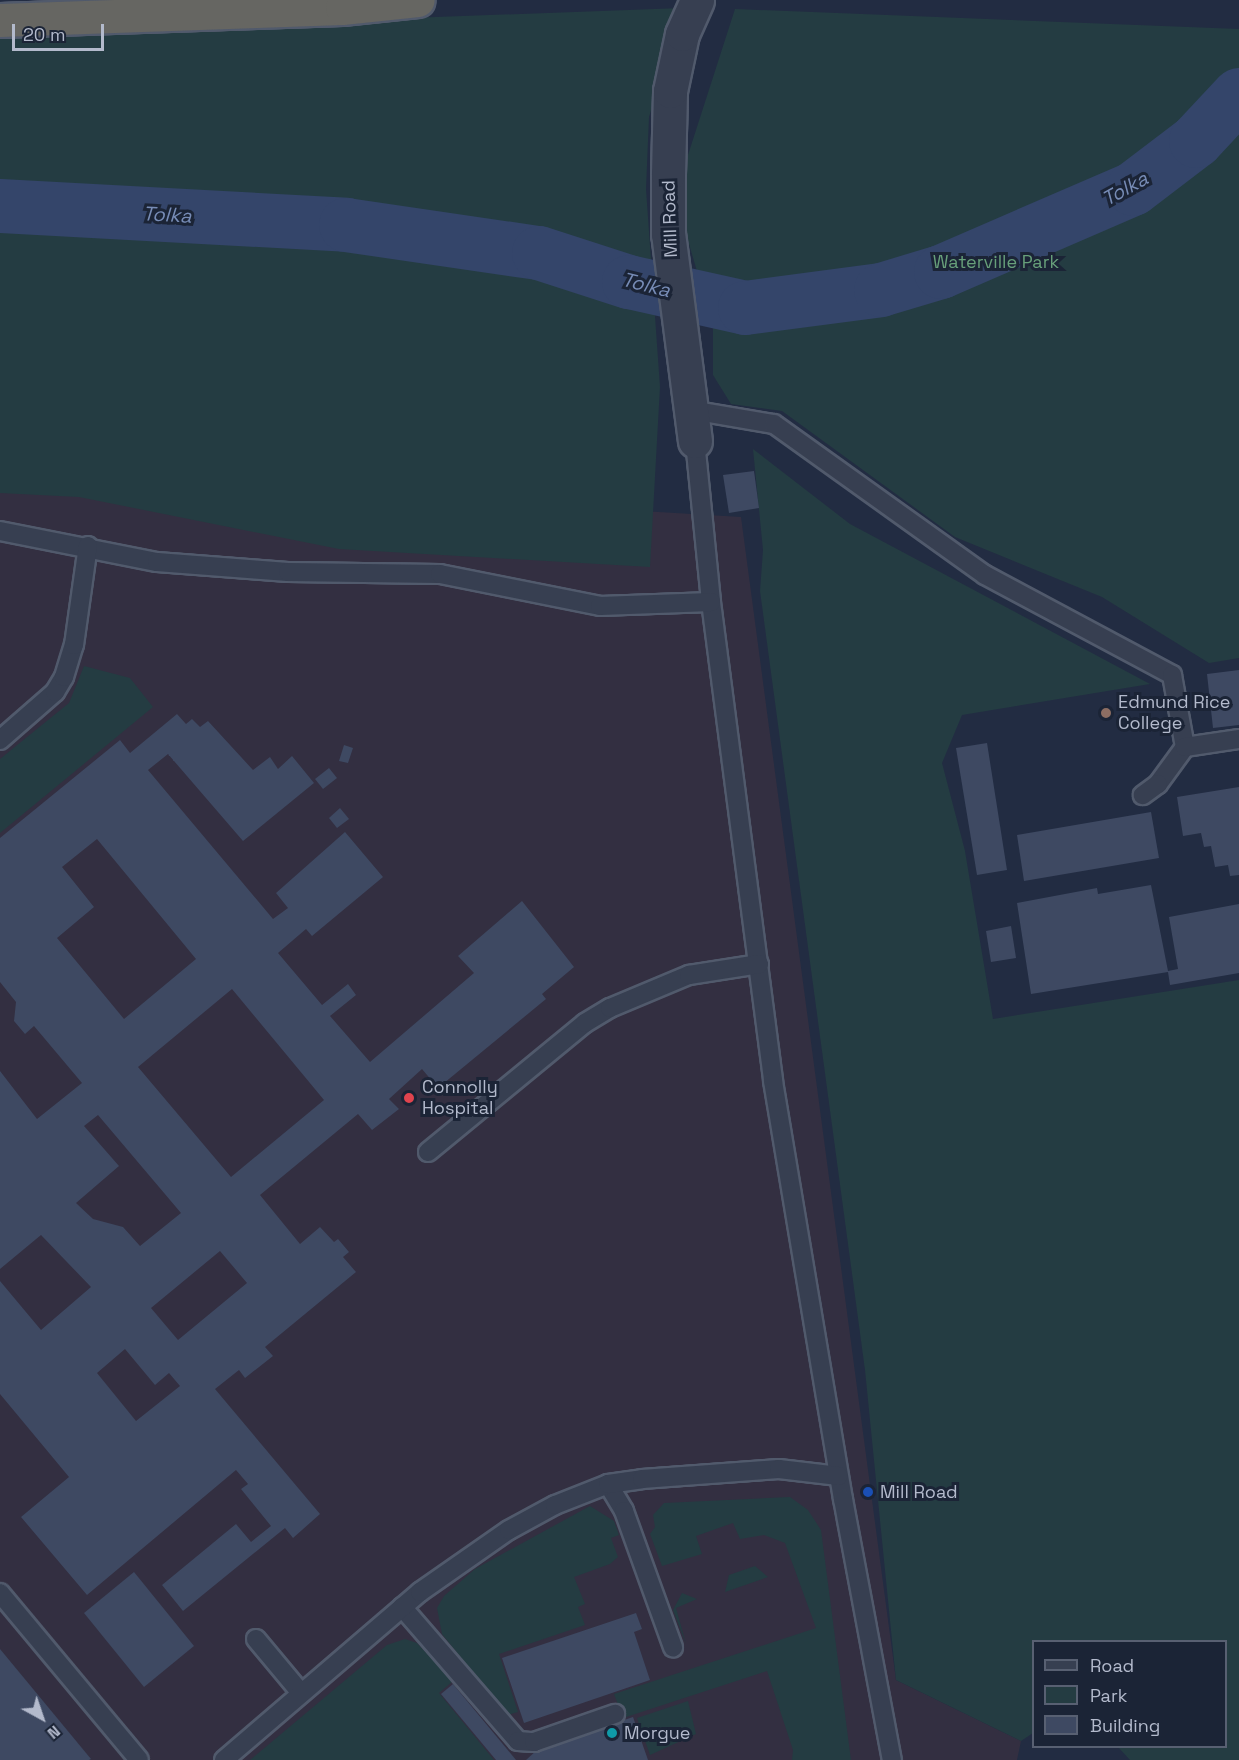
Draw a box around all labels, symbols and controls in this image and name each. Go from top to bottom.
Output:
scale bar [15,12,106,50]
text: 20 m [23,23,66,46]
water label: Tolka [1098,167,1152,211]
street label: Mill Road [658,180,682,258]
water label: Tolka [142,202,192,228]
park label: Waterville Park [933,251,1059,273]
water label: Tolka [619,267,673,303]
place label: Edmund Rice College [1118,692,1231,734]
marker: Edmund Rice College [1099,706,1113,720]
place label: Connolly Hospital [422,1077,498,1120]
marker: Connolly Hospital [400,1089,418,1107]
place label: Mill Road [880,1481,958,1503]
marker: Mill Road [861,1485,875,1499]
legend [1032,1640,1227,1748]
text: Road [1090,1654,1134,1677]
text: Park [1090,1684,1127,1707]
north arrow [12,1688,72,1748]
text: Building [1090,1714,1160,1737]
text: N [43,1721,65,1744]
place label: Morgue [624,1722,690,1744]
marker: Morgue [605,1726,619,1740]

